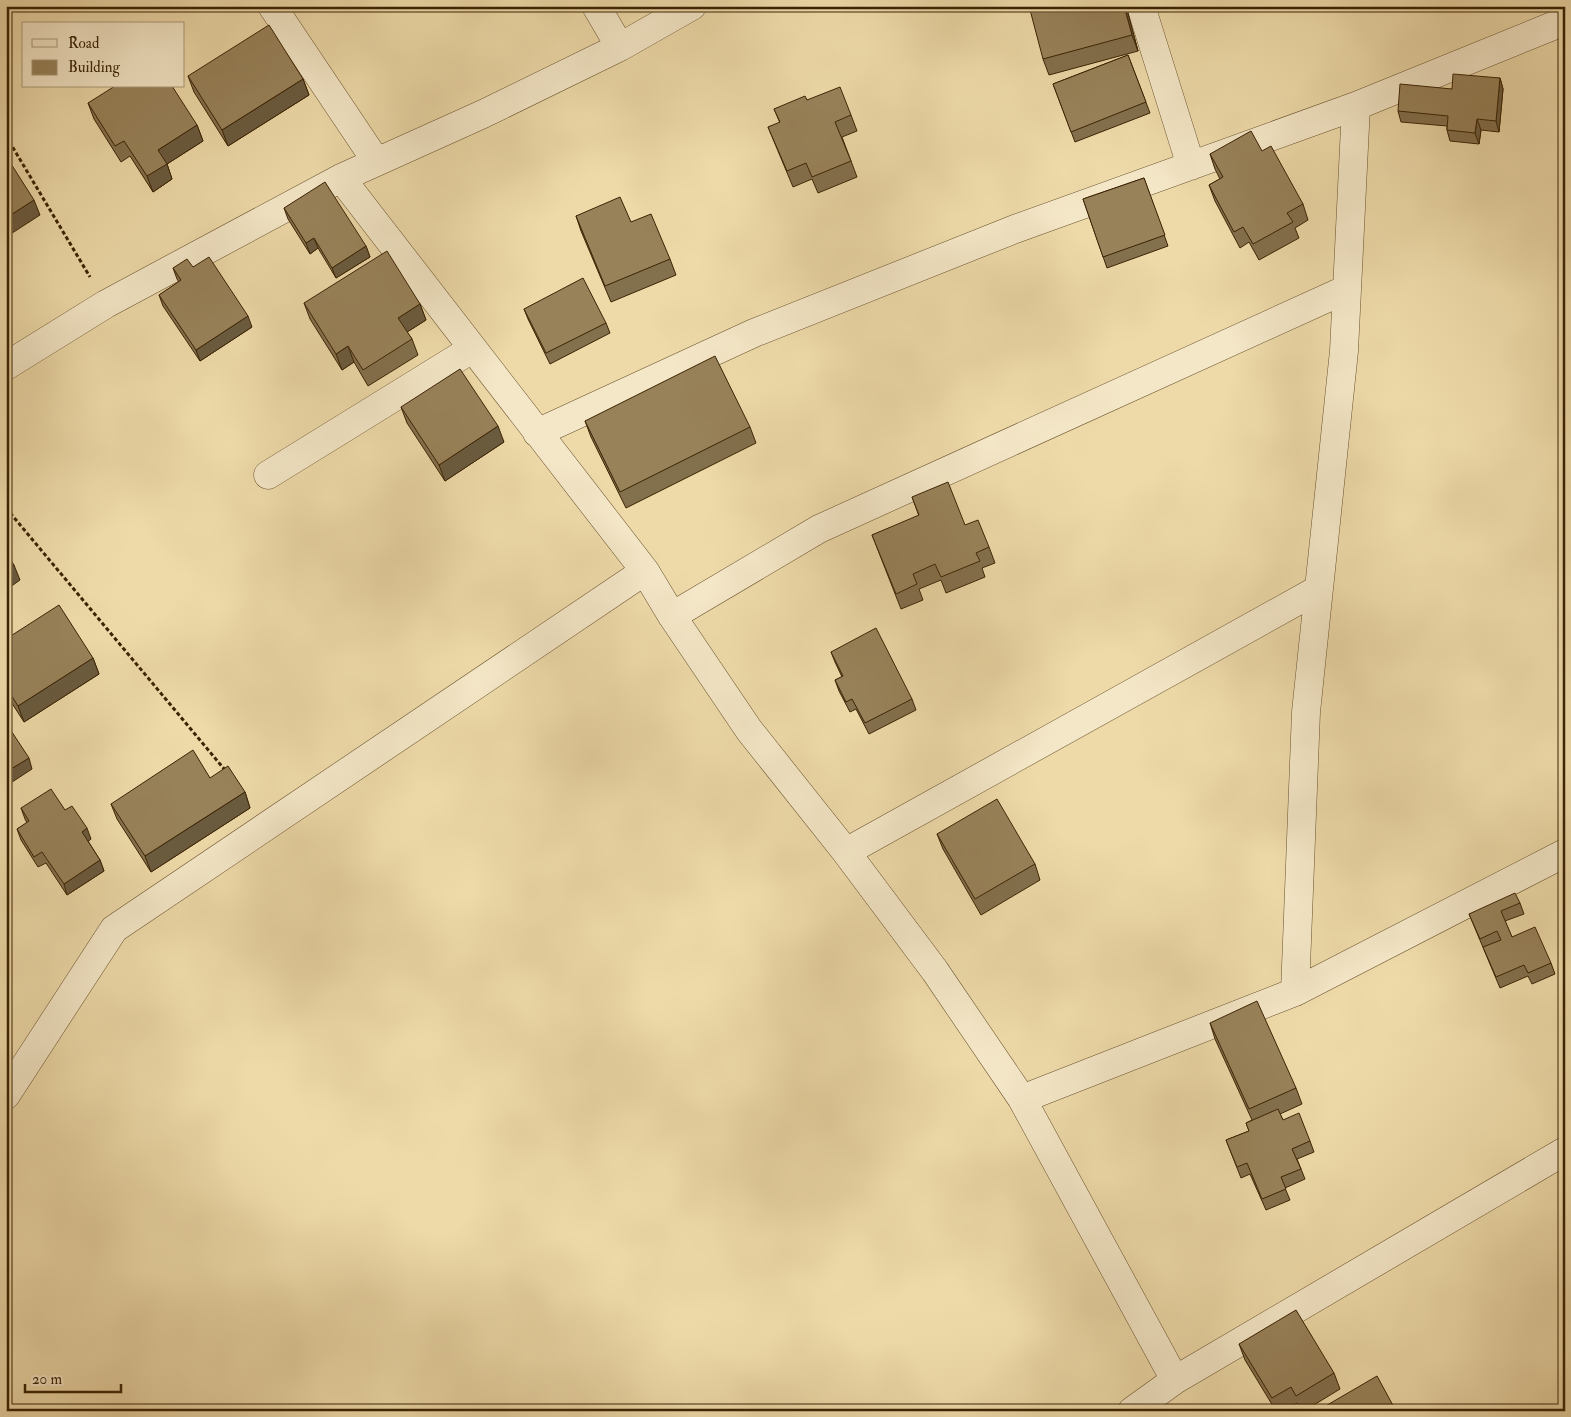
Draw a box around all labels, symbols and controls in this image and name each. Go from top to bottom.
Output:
legend [22,22,185,88]
text: Road [68,34,100,53]
text: Building [68,58,120,77]
scale bar [25,1362,121,1394]
text: 20 m [32,1370,62,1389]

